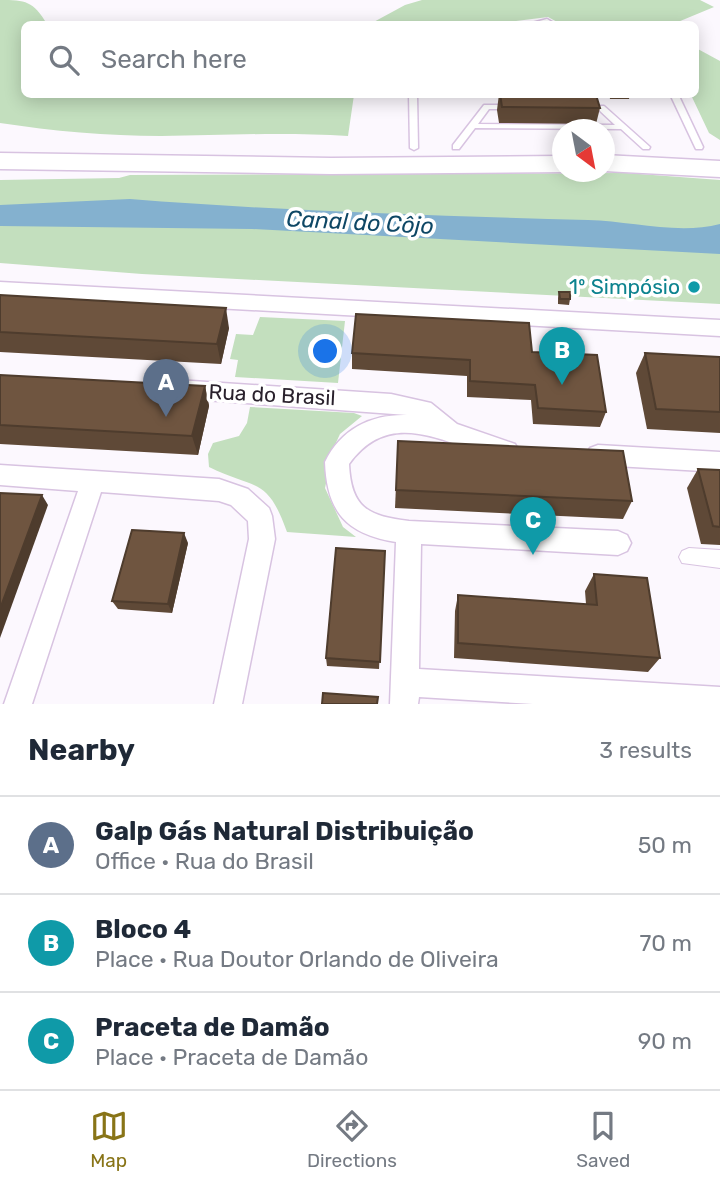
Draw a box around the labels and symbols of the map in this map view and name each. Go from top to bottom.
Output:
north arrow [552,119,615,182]
water label: Canal do Côjo [286,204,434,240]
place label: 1º Simpósio [569,274,680,299]
marker: 1º Simpósio [686,279,702,295]
pin: B [539,327,585,385]
your location [308,334,342,368]
pin: A [143,359,189,417]
street label: Rua do Brasil [208,379,336,410]
pin: C [510,497,556,555]

